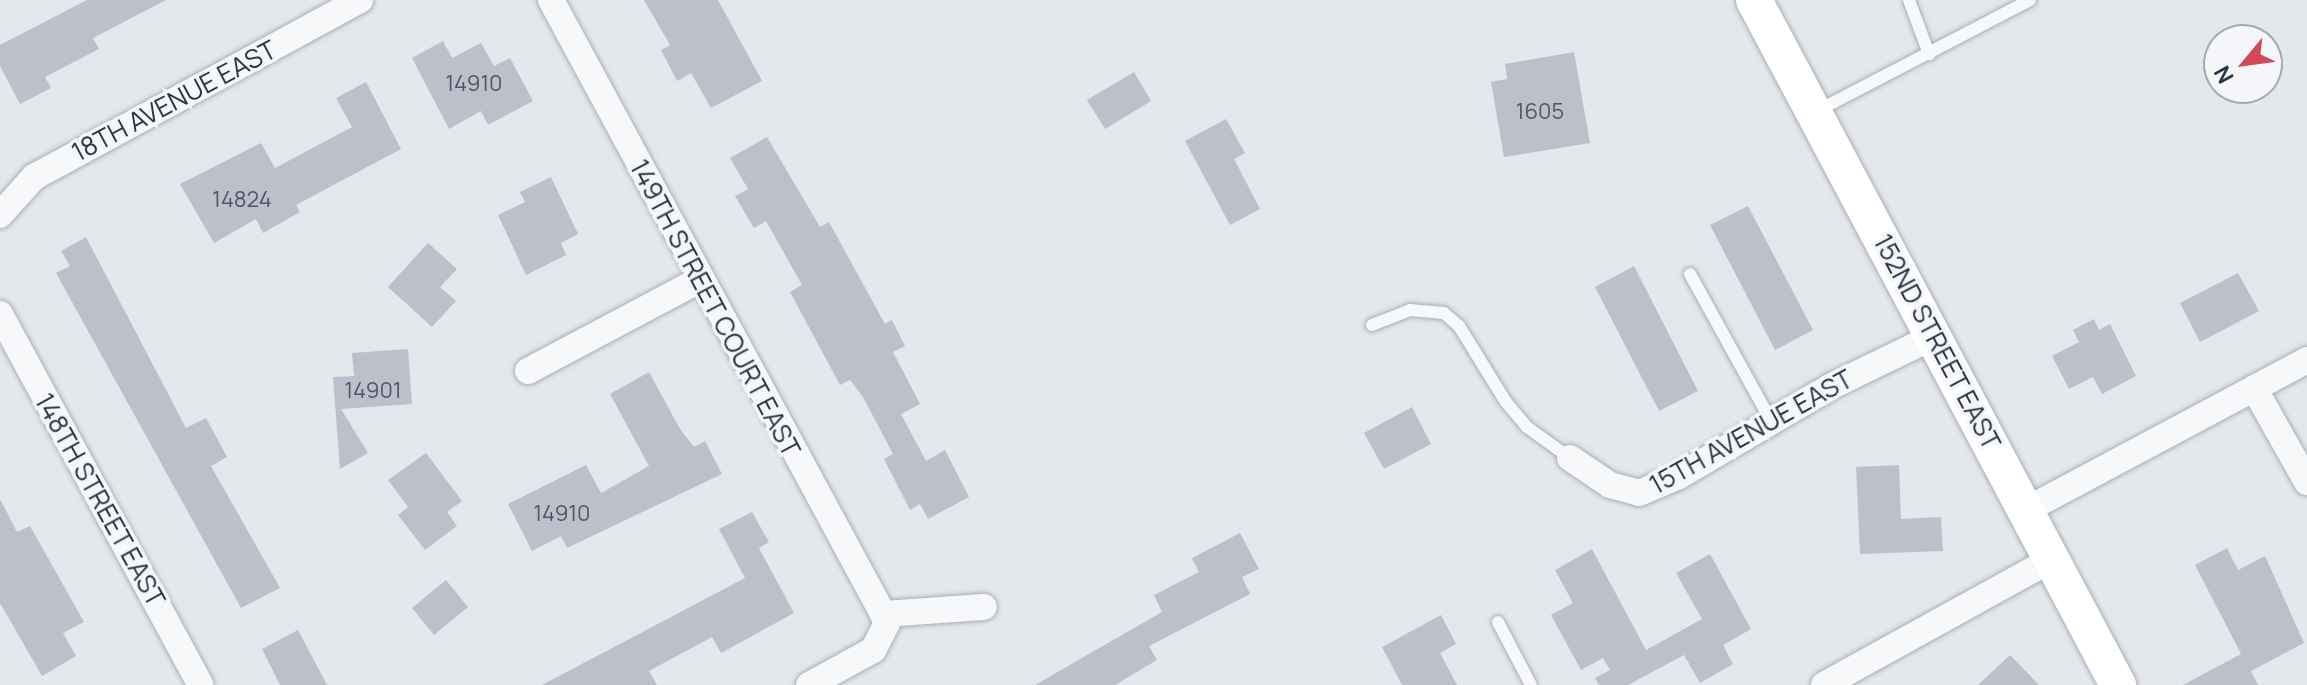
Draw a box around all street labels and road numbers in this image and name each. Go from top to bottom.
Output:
street label: 18TH AVENUE EAST [66,34,282,168]
street label: 149TH STREET COURT EAST [623,154,807,462]
street label: 152ND STREET EAST [1867,229,2007,455]
street label: 15TH AVENUE EAST [1644,363,1858,501]
street label: 148TH STREET EAST [28,388,172,612]

